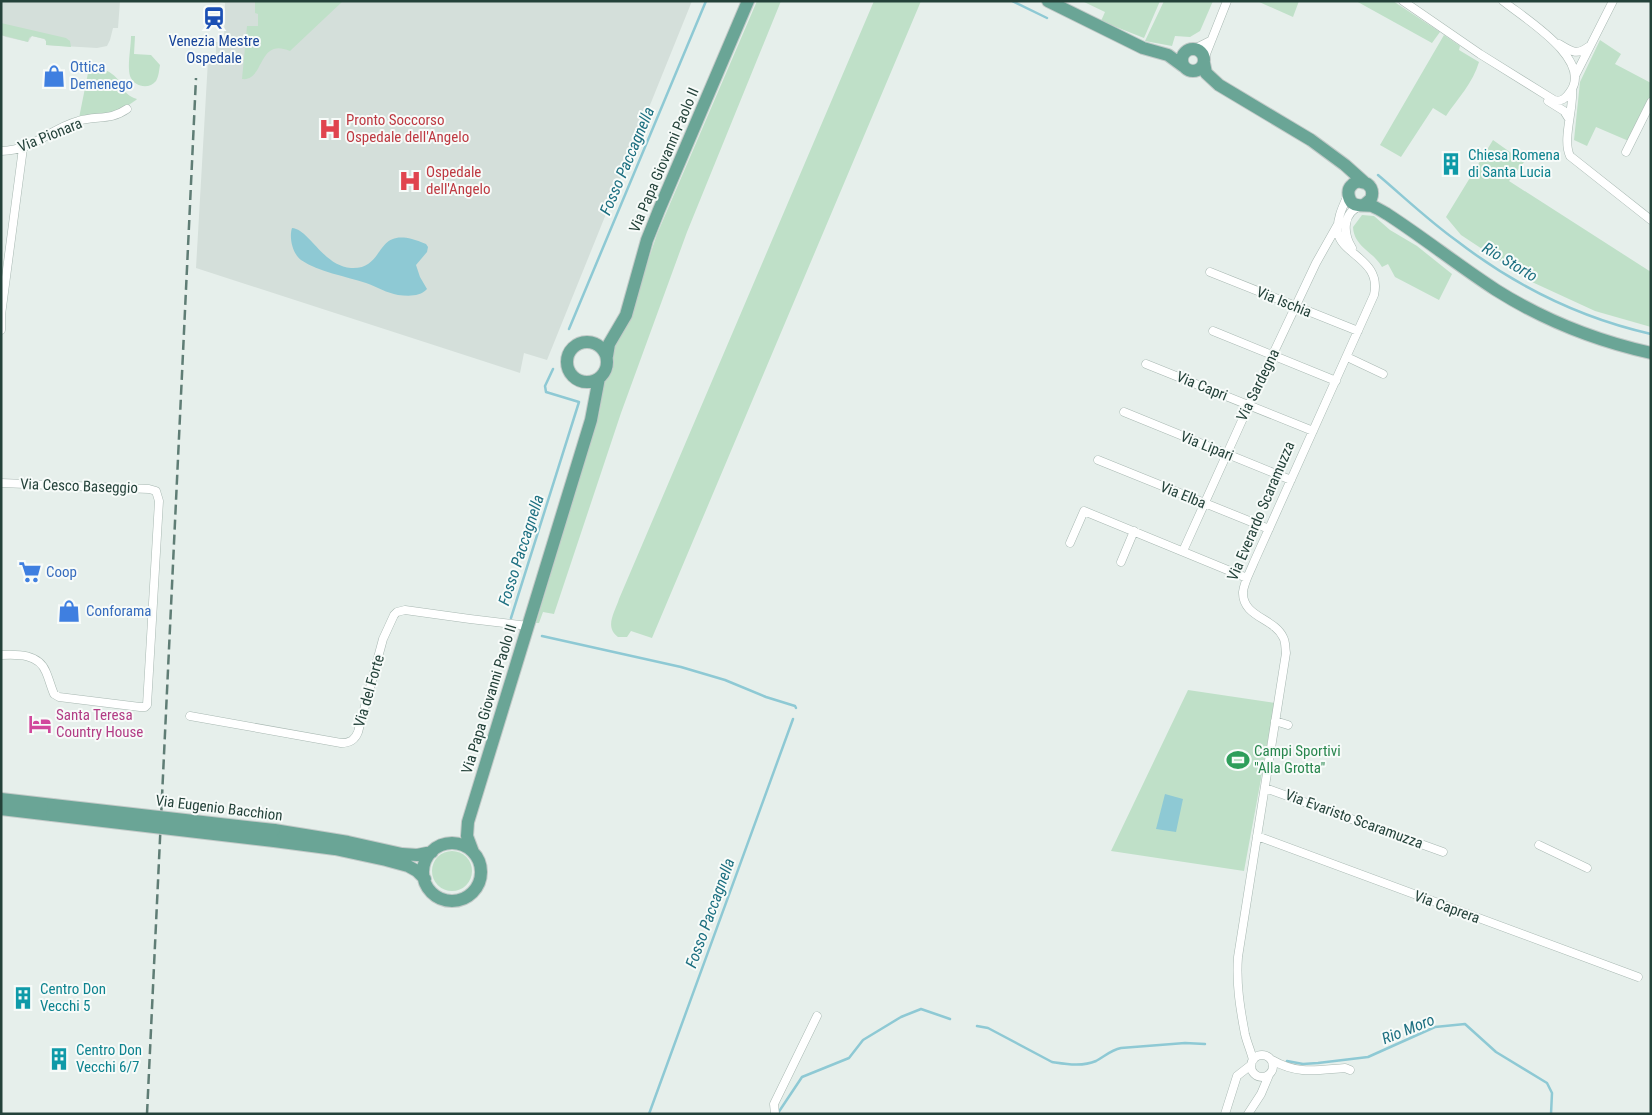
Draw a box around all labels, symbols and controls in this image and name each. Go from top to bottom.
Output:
station icon: Venezia Mestre Ospedale [201,5,227,31]
place label: Venezia Mestre Ospedale [168,32,260,67]
place label: Ottica Demenego [70,58,133,93]
shop icon: Ottica Demenego [41,63,67,89]
street label: Via Papa Giovanni Paolo II [625,85,703,235]
water label: Fosso Paccagnella [596,104,658,218]
place label: Pronto Soccorso Ospedale dell'Angelo [346,111,469,146]
street label: Via Pionara [15,114,85,156]
hospital icon: Pronto Soccorso Ospedale dell'Angelo [317,116,343,142]
place label: Chiesa Romena di Santa Lucia [1468,146,1560,181]
building icon: Chiesa Romena di Santa Lucia [1438,151,1464,177]
place label: Ospedale dell'Angelo [426,163,490,198]
hospital icon: Ospedale dell'Angelo [397,168,423,194]
water label: Rio Storto [1479,238,1541,286]
street label: Via Ischia [1254,283,1314,321]
street label: Via Sardegna [1233,346,1283,424]
street label: Via Capri [1174,368,1230,404]
street label: Via Lipari [1178,427,1236,465]
street label: Via Everardo Scaramuzza [1223,439,1299,583]
street label: Via Cesco Baseggio [20,475,138,497]
street label: Via Elba [1157,478,1209,512]
water label: Fosso Paccagnella [494,492,548,608]
supermarket icon: Coop [17,559,43,585]
place label: Coop [46,563,77,581]
shop icon: Conforama [56,598,82,624]
place label: Conforama [86,602,152,620]
street label: Via Papa Giovanni Paolo II [458,622,520,776]
street label: Via del Forte [350,653,388,729]
place label: Santa Teresa Country House [56,706,143,741]
hotel icon: Santa Teresa Country House [27,711,53,737]
place label: Campi Sportivi "Alla Grotta" [1254,742,1341,777]
sports icon: Campi Sportivi "Alla Grotta" [1225,747,1251,773]
street label: Via Evaristo Scaramuzza [1283,786,1425,852]
street label: Via Eugenio Bacchion [154,791,284,825]
water label: Fosso Paccagnella [681,856,739,970]
street label: Via Caprera [1412,887,1482,927]
place label: Centro Don Vecchi 5 [40,980,106,1015]
building icon: Centro Don Vecchi 5 [10,985,36,1011]
water label: Rio Moro [1379,1010,1437,1048]
place label: Centro Don Vecchi 6/7 [76,1041,142,1076]
building icon: Centro Don Vecchi 6/7 [46,1046,72,1072]

